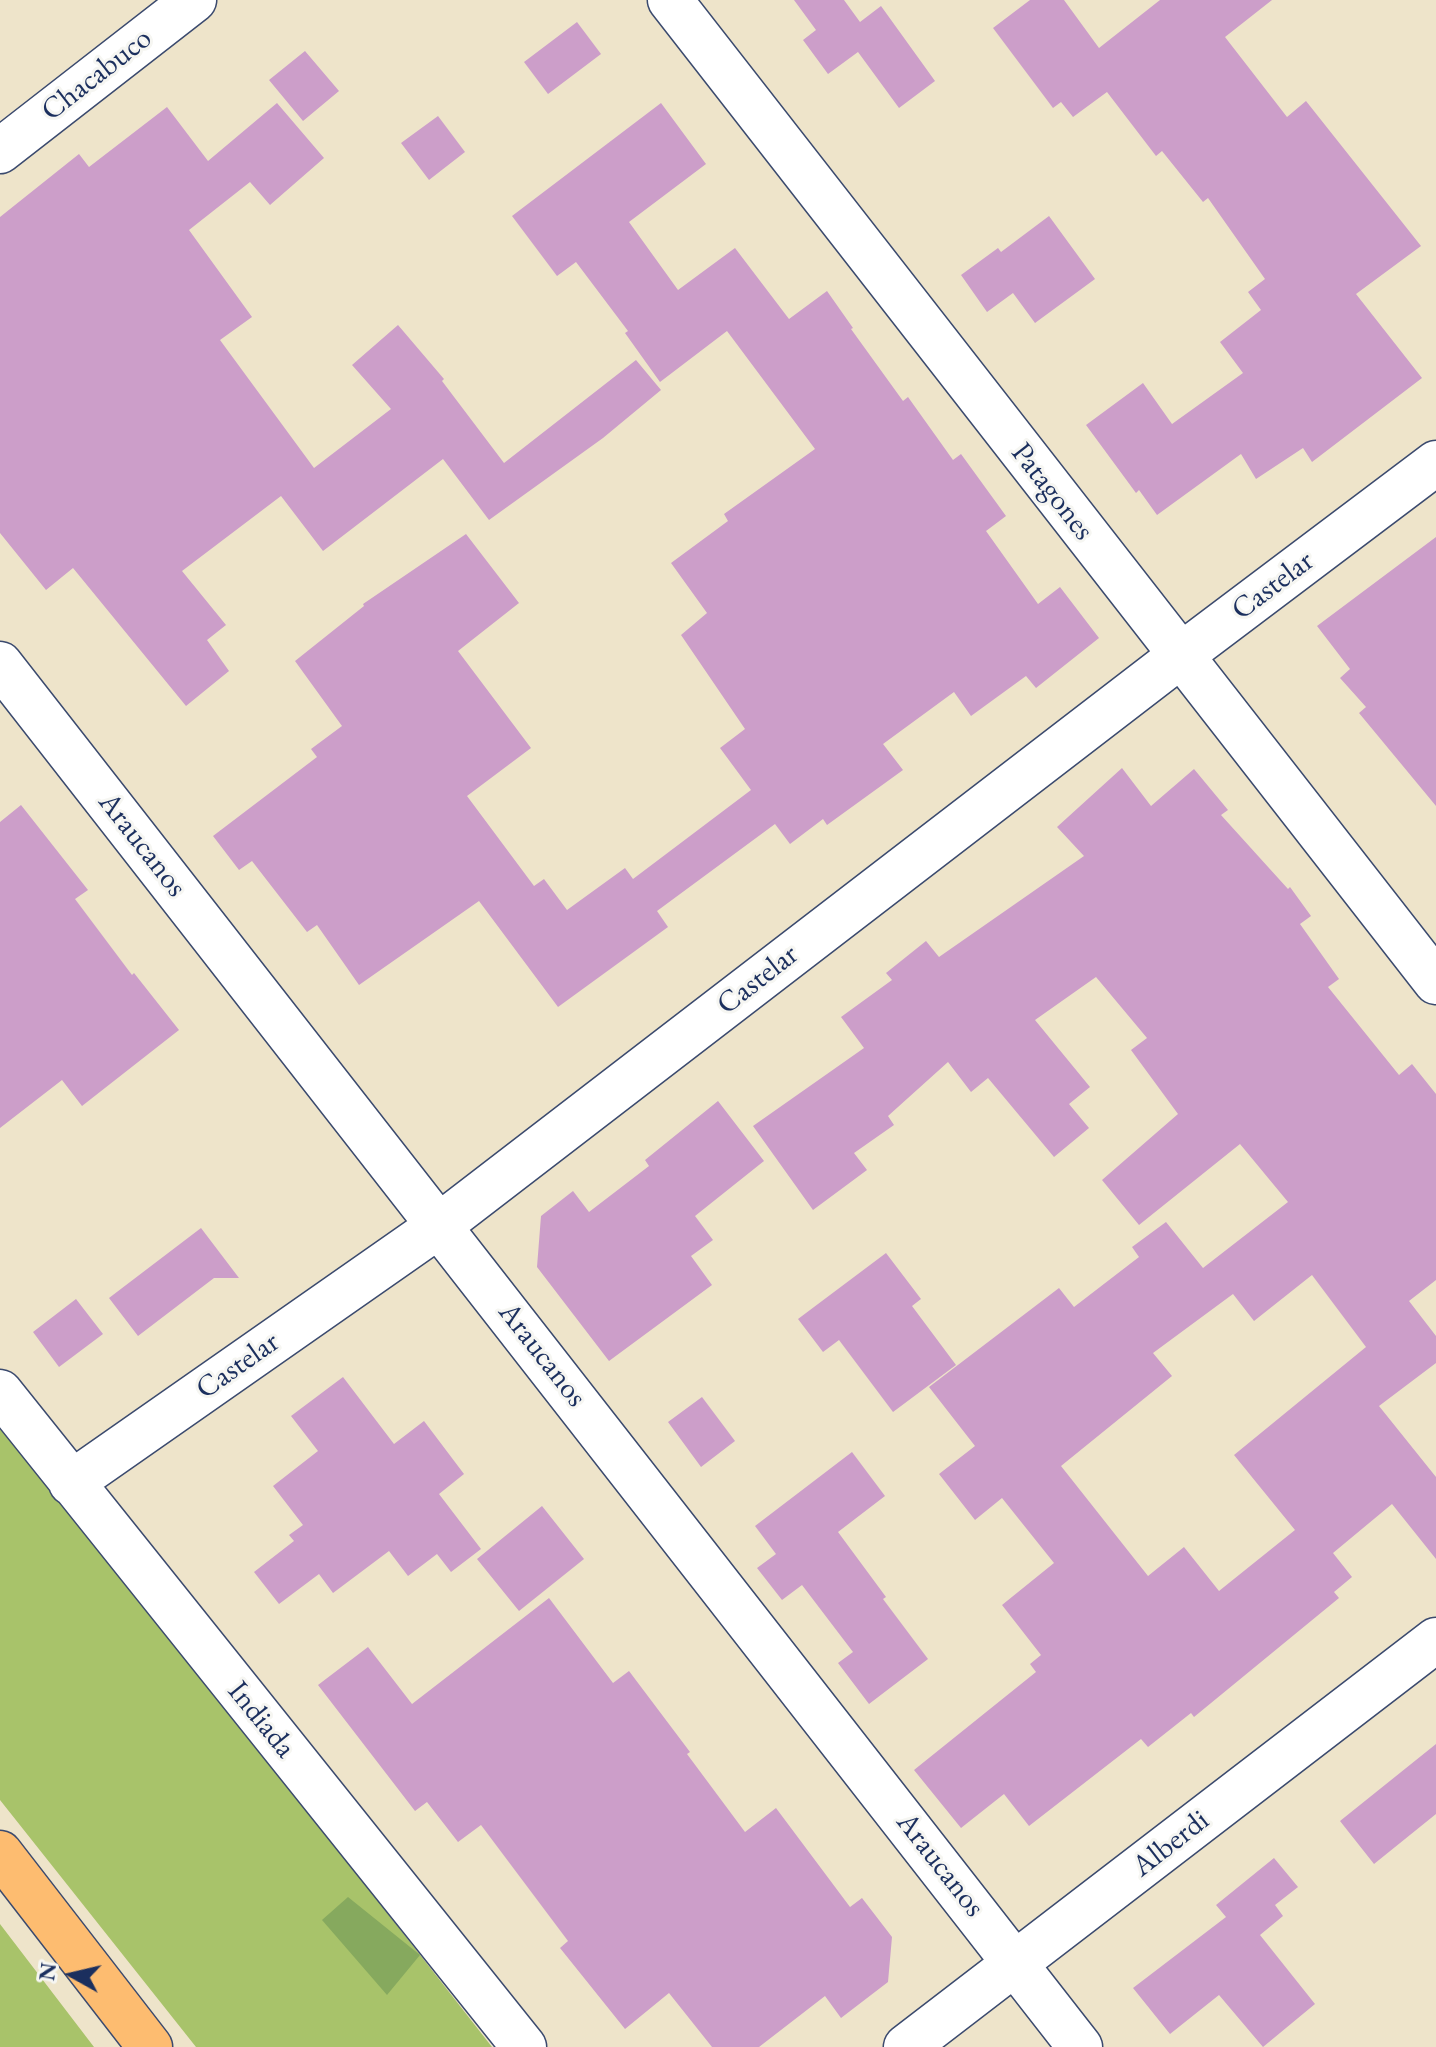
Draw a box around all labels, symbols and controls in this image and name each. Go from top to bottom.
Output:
street label: Chacabuco [35,21,159,129]
street label: Patagones [1003,436,1101,548]
street label: Castelar [1225,544,1321,628]
street label: Araucanos [90,786,194,904]
street label: Castelar [710,937,806,1023]
street label: Araucanos [490,1296,594,1414]
street label: Castelar [189,1325,287,1407]
street label: Indiada [219,1675,303,1765]
street label: Alberdi [1125,1803,1217,1885]
street label: Araucanos [888,1806,992,1924]
north arrow [32,1935,112,2015]
text: N [32,1961,63,1982]

